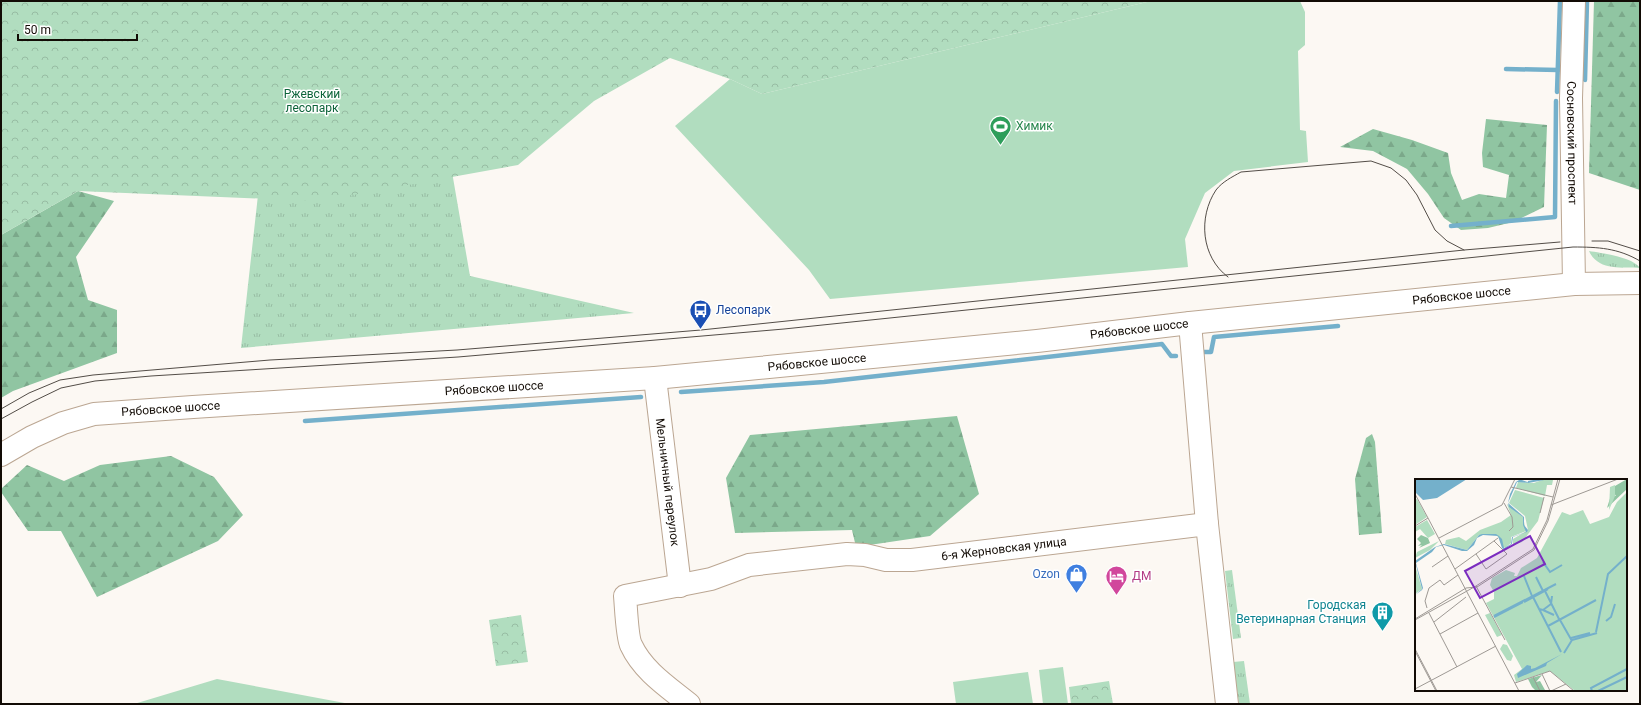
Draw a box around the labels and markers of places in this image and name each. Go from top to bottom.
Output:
sports icon: Химик [988,113,1014,146]
place label: Химик [1016,119,1053,133]
bus stop icon: Лесопарк [688,297,714,330]
place label: Лесопарк [716,303,771,317]
shop icon: Ozon [1063,561,1089,594]
hotel icon: ДМ [1103,563,1129,596]
place label: Ozon [1032,567,1060,581]
place label: ДМ [1132,569,1152,583]
place label: Городская Ветеринарная Станция [1236,598,1366,626]
building icon: Городская Ветеринарная Станция [1369,599,1395,632]

